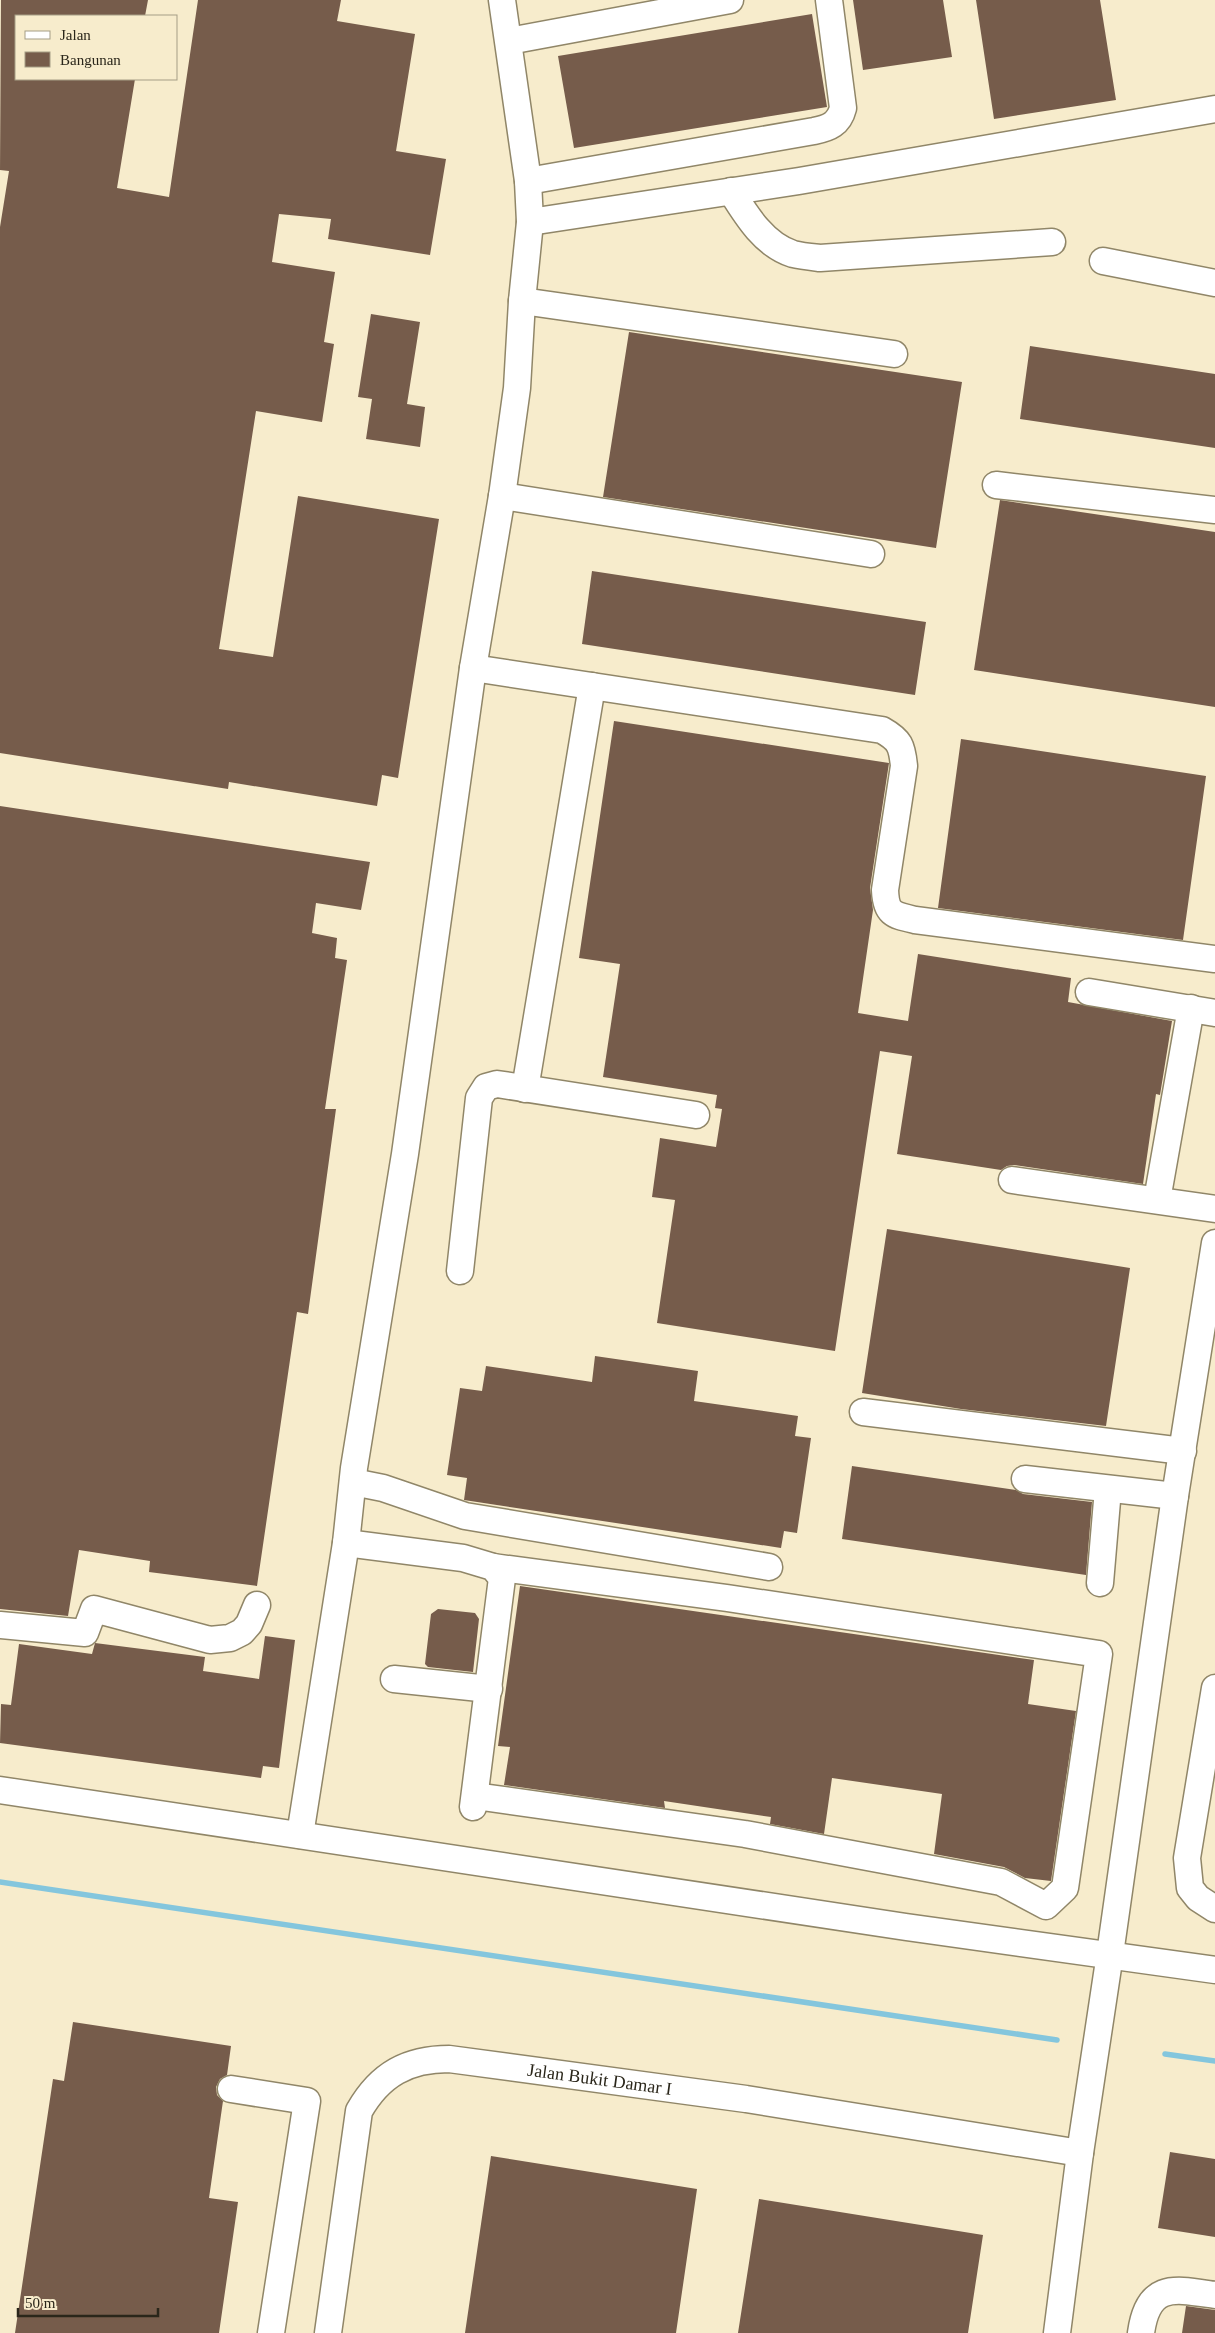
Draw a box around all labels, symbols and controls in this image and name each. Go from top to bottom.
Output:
legend [15,15,178,80]
text: Jalan [60,27,91,43]
text: Bangunan [60,52,121,68]
street label: Jalan Bukit Damar I [526,2060,673,2099]
scale bar [18,2286,158,2318]
text: 50 m [25,2295,56,2311]

